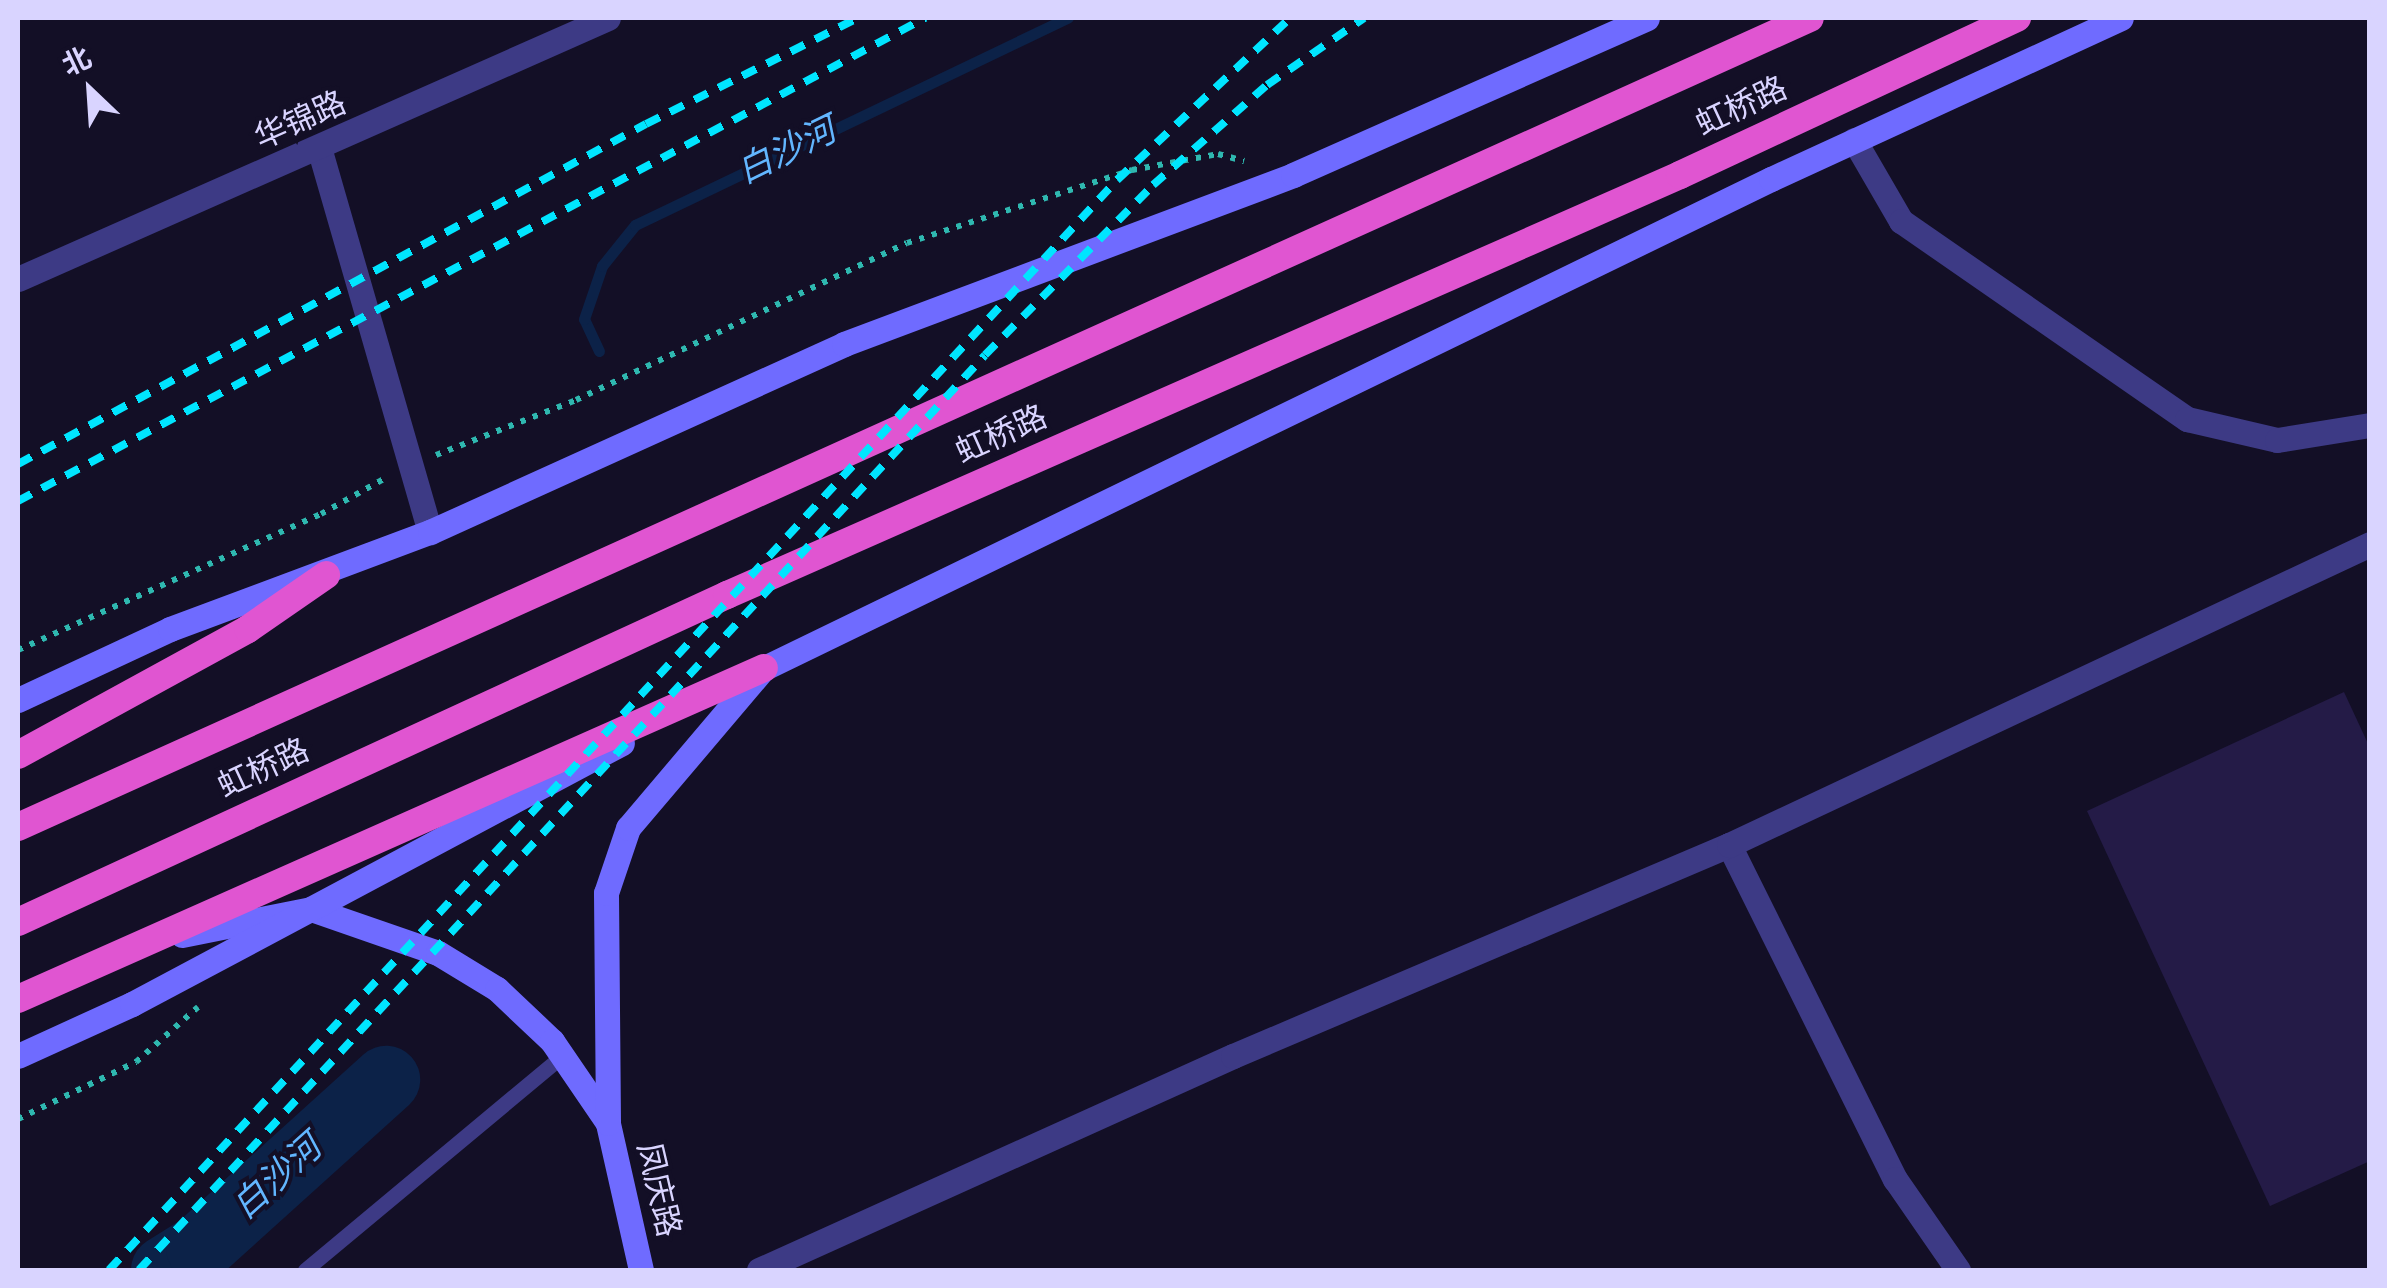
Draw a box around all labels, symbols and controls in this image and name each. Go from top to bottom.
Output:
north arrow [40,40,140,140]
text: 北 [57,41,97,83]
street label: 虹桥路 [1690,70,1794,146]
street label: 华锦路 [249,85,353,159]
water label: 白沙河 [731,110,843,194]
street label: 虹桥路 [950,399,1054,473]
street label: 虹桥路 [212,732,316,808]
water label: 白沙河 [225,1127,331,1229]
street label: 凤庆路 [627,1139,687,1241]

